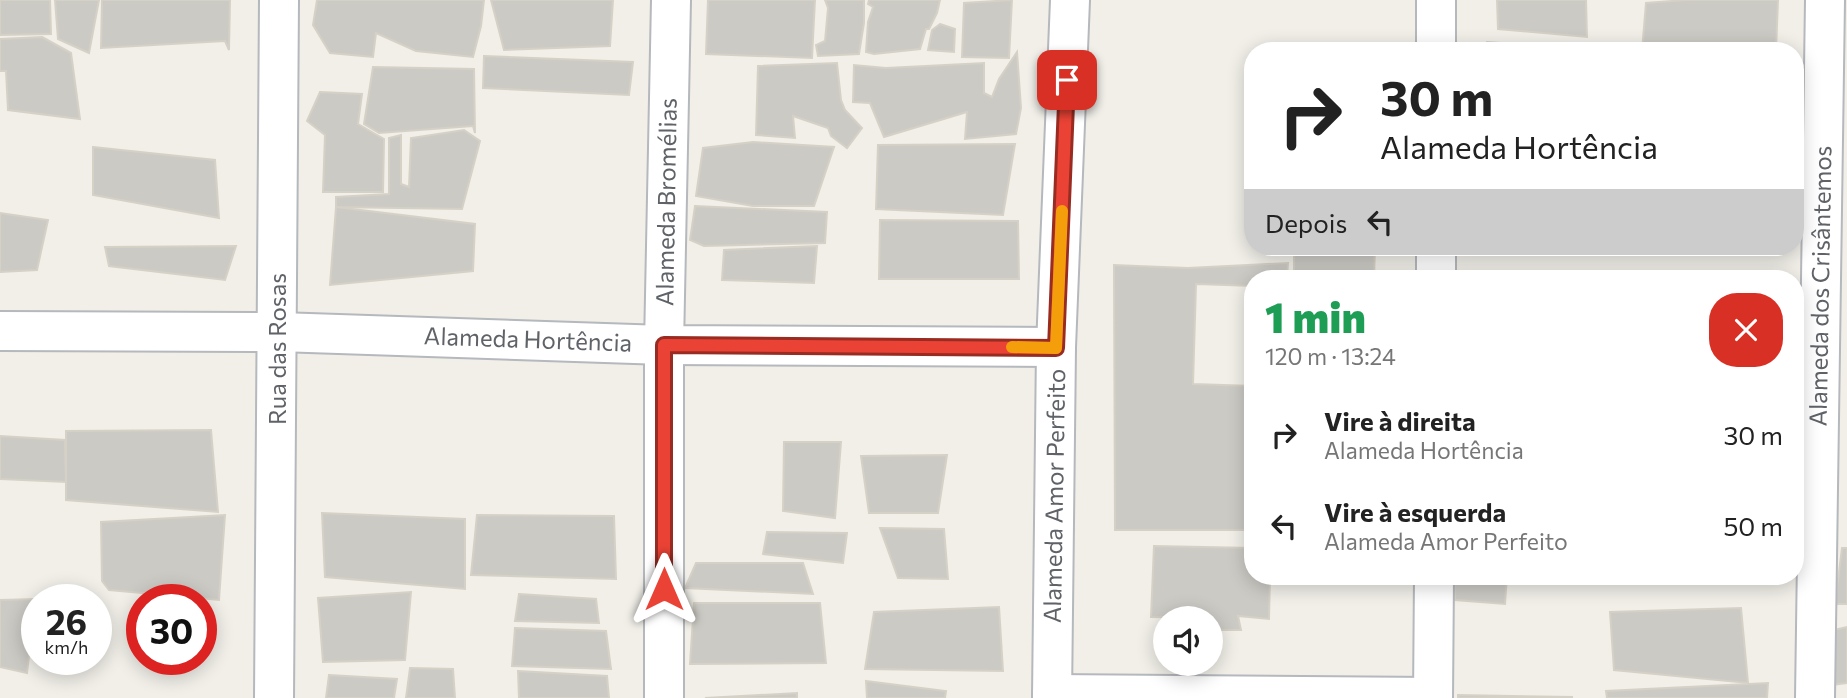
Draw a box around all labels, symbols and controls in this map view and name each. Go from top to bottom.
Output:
pin [1037,50,1097,110]
icon: arrive [1048,61,1086,99]
text: 30 m [1380,66,1493,126]
icon: right [1265,70,1356,161]
street label: Alameda Bromélias [649,98,682,306]
text: Alameda Hortência [1380,126,1658,166]
street label: Alameda dos Crisântemos [1803,145,1836,427]
icon: left [1361,203,1399,241]
text: Depois [1265,207,1347,238]
street label: Rua das Rosas [262,273,291,425]
text: 1 min [1265,290,1366,342]
button: close [1709,293,1783,367]
street label: Alameda Hortência [423,320,633,357]
text: 120 m · 13:24 [1265,342,1396,370]
street label: Alameda Amor Perfeito [1037,369,1070,623]
text: Vire à direita [1324,405,1476,436]
icon: right [1265,416,1303,454]
text: 30 m [1724,419,1783,450]
text: Alameda Hortência [1324,436,1524,464]
text: Vire à esquerda [1324,496,1506,527]
icon: left [1265,507,1303,545]
text: 50 m [1723,510,1783,541]
text: Alameda Amor Perfeito [1324,527,1568,555]
position arrow [627,552,701,626]
speed limit sign: 30 [126,584,217,675]
text: 26 [46,599,87,642]
map controls [1153,606,1223,676]
button: sound [1153,606,1223,676]
text: km/h [45,636,88,658]

